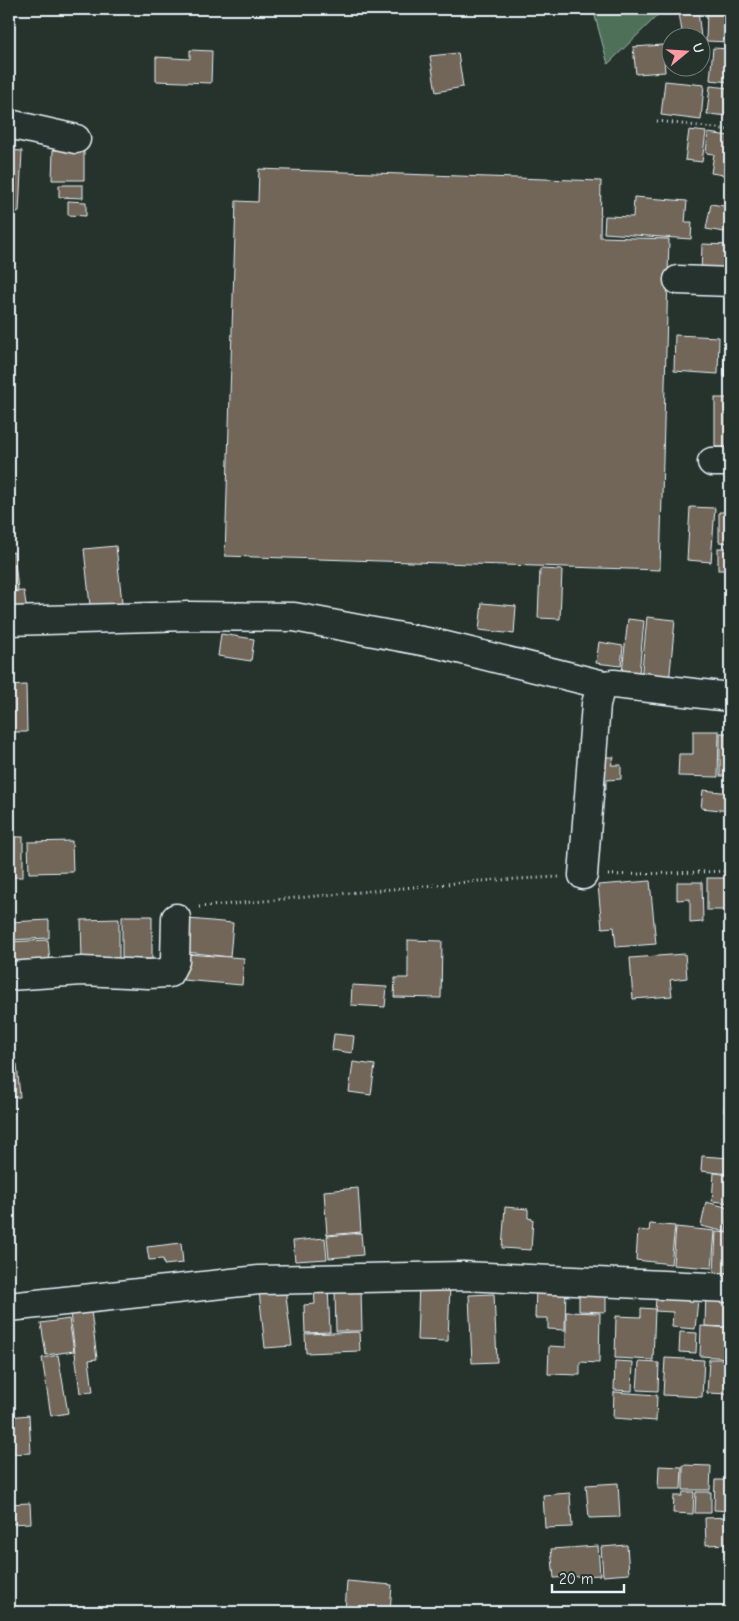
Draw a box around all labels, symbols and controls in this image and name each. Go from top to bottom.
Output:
north arrow [662,28,712,78]
text: U [688,41,707,55]
scale bar [552,1561,624,1593]
text: 20 m [559,1570,593,1588]

